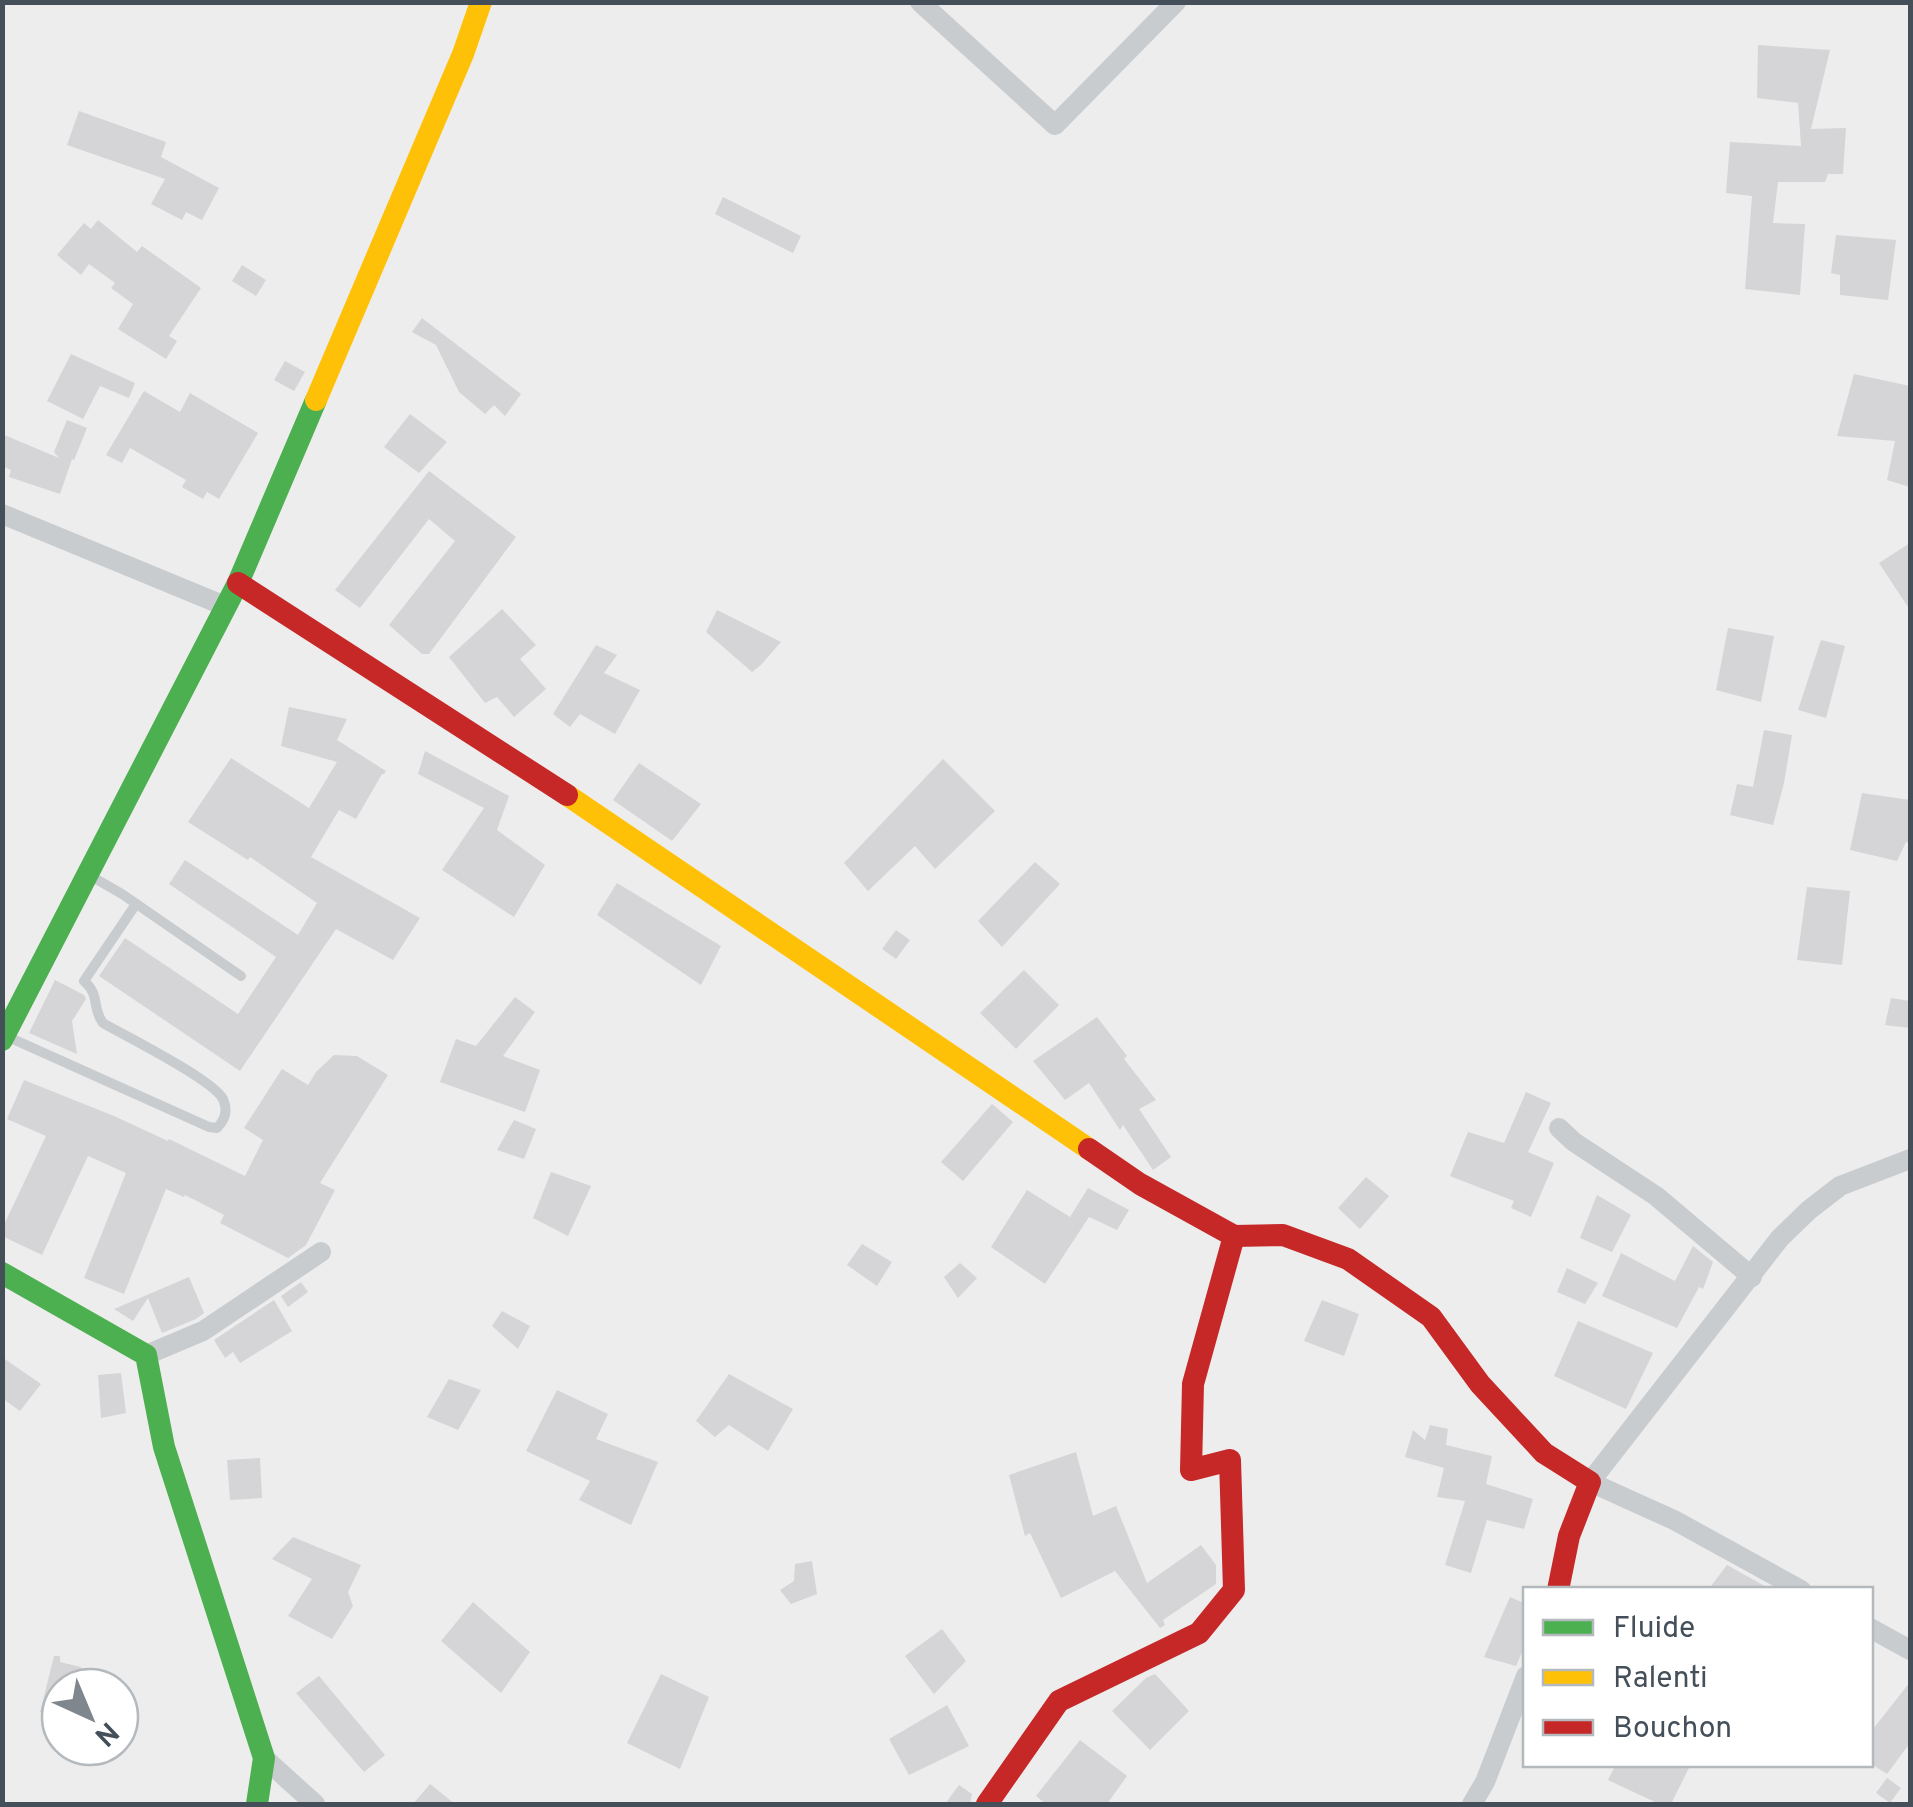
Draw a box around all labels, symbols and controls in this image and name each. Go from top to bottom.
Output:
legend [1523,1587,1873,1767]
text: Fluide [1613,1611,1695,1648]
text: Ralenti [1613,1661,1708,1698]
north arrow [40,1667,140,1767]
text: Bouchon [1613,1711,1732,1748]
text: N [86,1713,125,1753]

